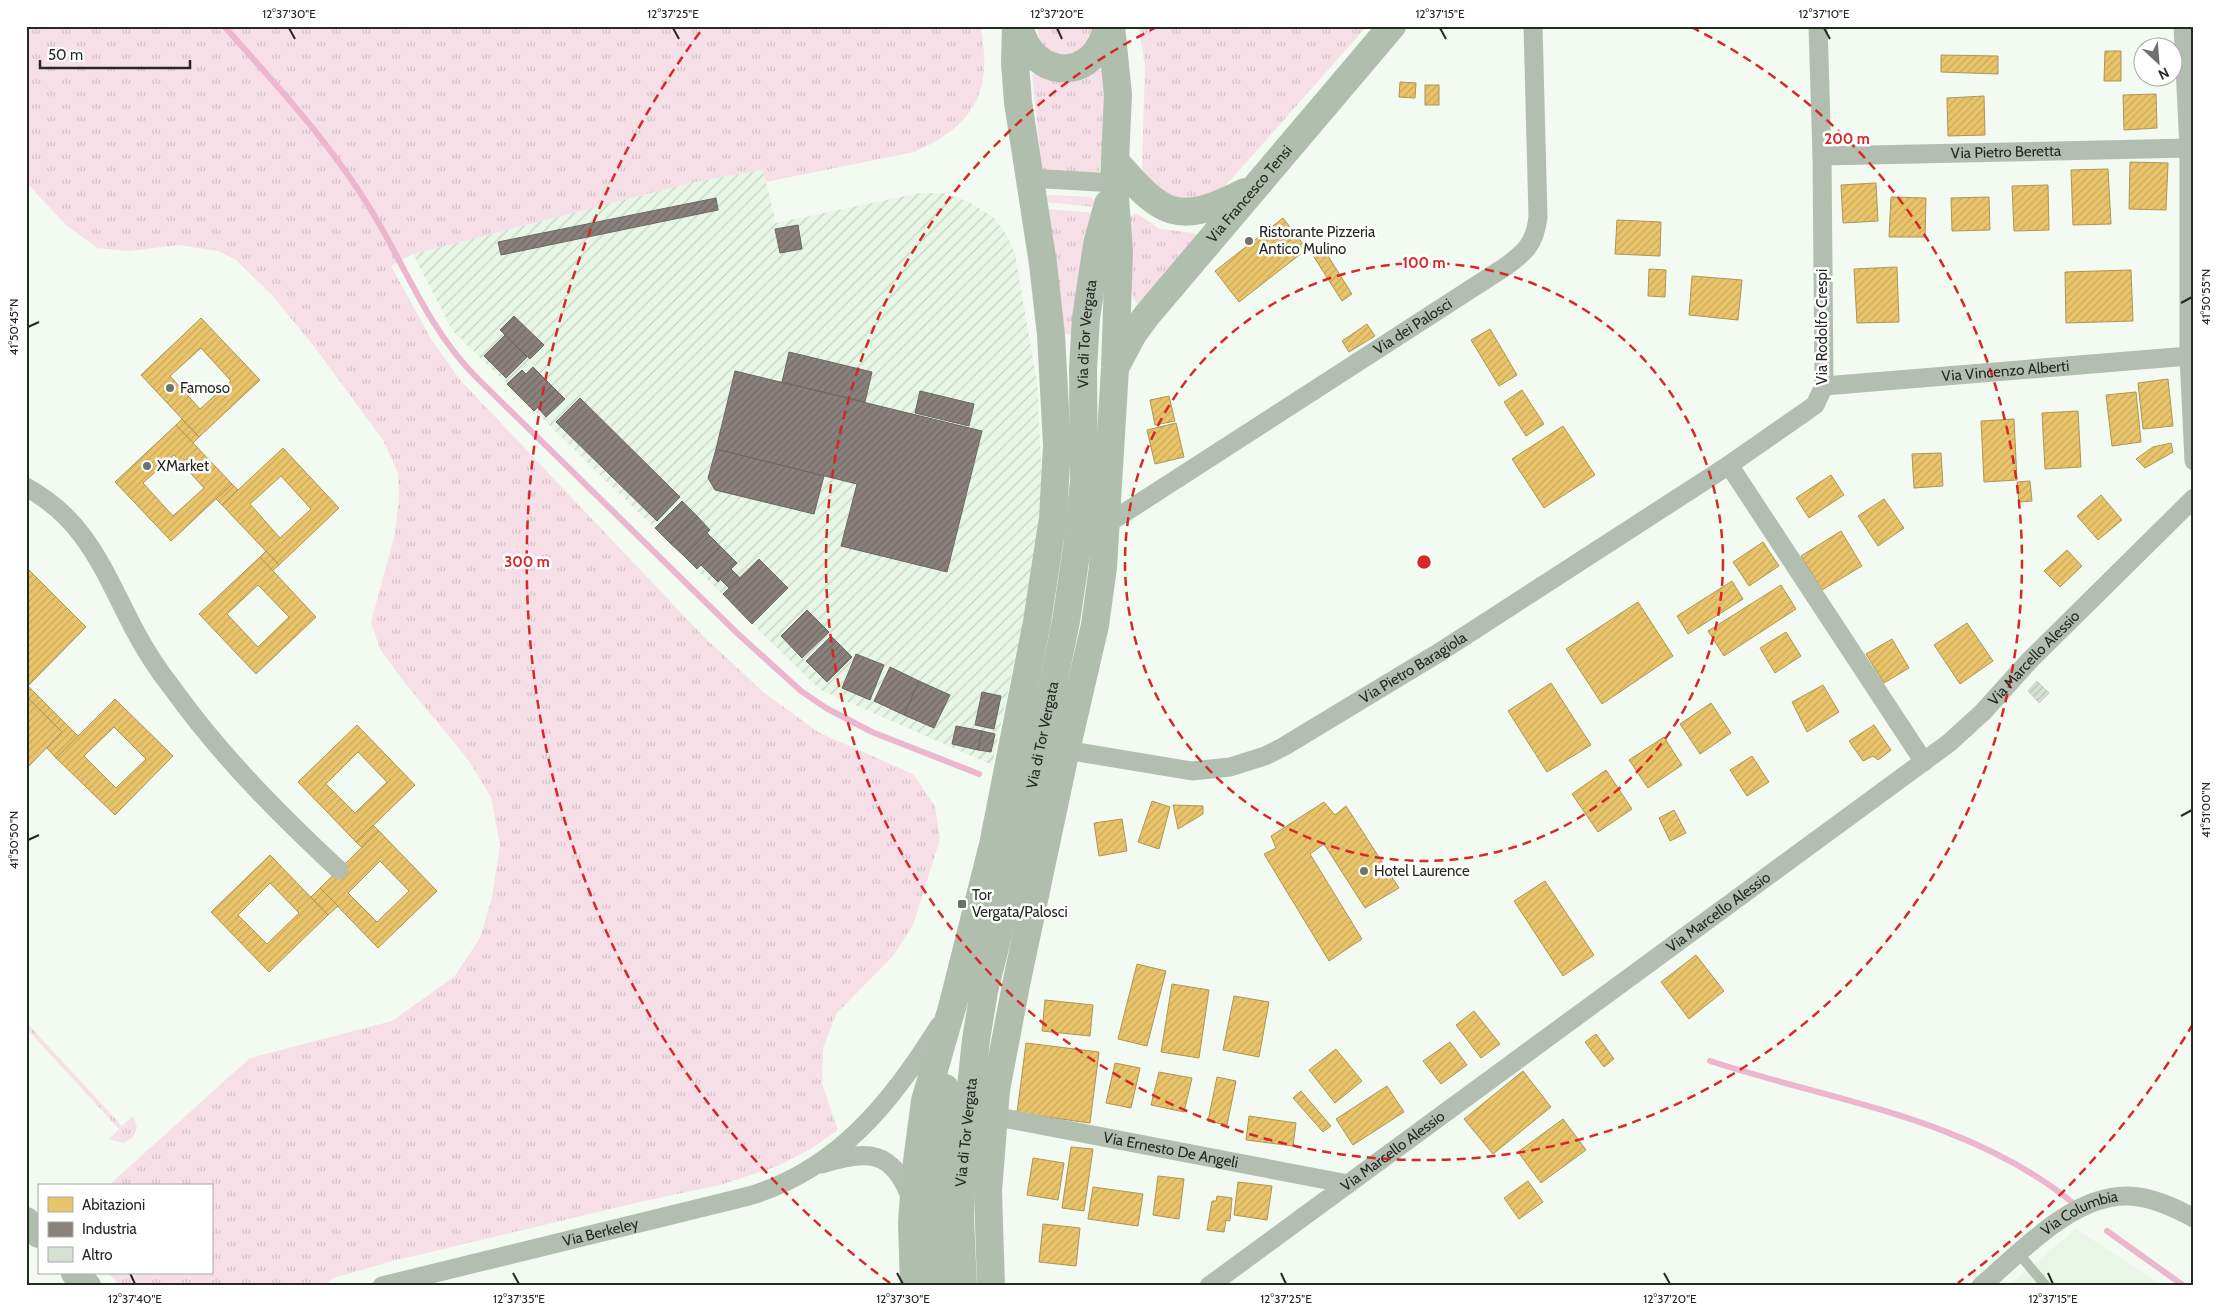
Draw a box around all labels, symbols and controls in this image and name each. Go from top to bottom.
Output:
text: 12°37'30"E [262,6,316,21]
text: 12°37'25"E [647,6,699,21]
text: 12°37'20"E [1030,6,1084,21]
text: 12°37'15"E [1415,6,1465,21]
text: 12°37'10"E [1798,6,1850,21]
scale bar [40,38,190,70]
north arrow [2132,38,2182,88]
text: 50 m [48,46,83,64]
text: N [2155,63,2172,84]
text: 200 m [1824,130,1870,148]
street label: Via Francesco Tensi [1203,142,1296,247]
street label: Via Pietro Beretta [1951,142,2062,162]
place label: Ristorante Pizzeria Antico Mulino [1259,223,1376,258]
marker: Ristorante Pizzeria Antico Mulino [1243,235,1255,247]
text: 100 m [1402,254,1446,272]
street label: Via Rodolfo Crespi [1813,269,1831,385]
text: 41°50'55"N [2198,269,2213,325]
street label: Via di Tor Vergata [1074,278,1101,388]
street label: Via dei Palosci [1370,295,1455,358]
text: 41°50'45"N [6,299,21,355]
street label: Via Vincenzo Alberti [1941,357,2070,385]
place label: Famoso [180,379,230,397]
marker: Famoso [164,382,176,394]
place label: XMarket [157,457,209,475]
marker: XMarket [141,460,153,472]
text: 300 m [504,553,550,571]
centre of rings [1415,553,1433,571]
street label: Via Marcello Alessio [1984,607,2084,709]
street label: Via Pietro Baragiola [1356,628,1471,708]
street label: Via di Tor Vergata [1023,679,1062,790]
text: 41°51'00"N [2198,782,2213,838]
text: 41°50'50"N [6,811,21,869]
place label: Hotel Laurence [1374,862,1470,880]
marker: Hotel Laurence [1358,865,1370,877]
street label: Via Marcello Alessio [1663,868,1774,956]
place label: Tor Vergata/Palosci [972,886,1068,921]
marker: Tor Vergata/Palosci [956,898,968,910]
street label: Via di Tor Vergata [952,1076,981,1187]
street label: Via Marcello Alessio [1337,1107,1448,1195]
street label: Via Ernesto De Angeli [1102,1128,1240,1172]
legend [38,1184,212,1274]
street label: Via Columbia [2037,1187,2120,1239]
text: Abitazioni [82,1196,145,1214]
street label: Via Berkeley [561,1214,641,1250]
text: Industria [82,1220,137,1238]
text: Altro [82,1246,112,1264]
text: 12°37'40"E [108,1291,162,1306]
text: 12°37'35"E [493,1291,545,1306]
text: 12°37'30"E [876,1291,930,1306]
text: 12°37'25"E [1260,1291,1312,1306]
text: 12°37'20"E [1643,1291,1697,1306]
text: 12°37'15"E [2028,1291,2078,1306]

